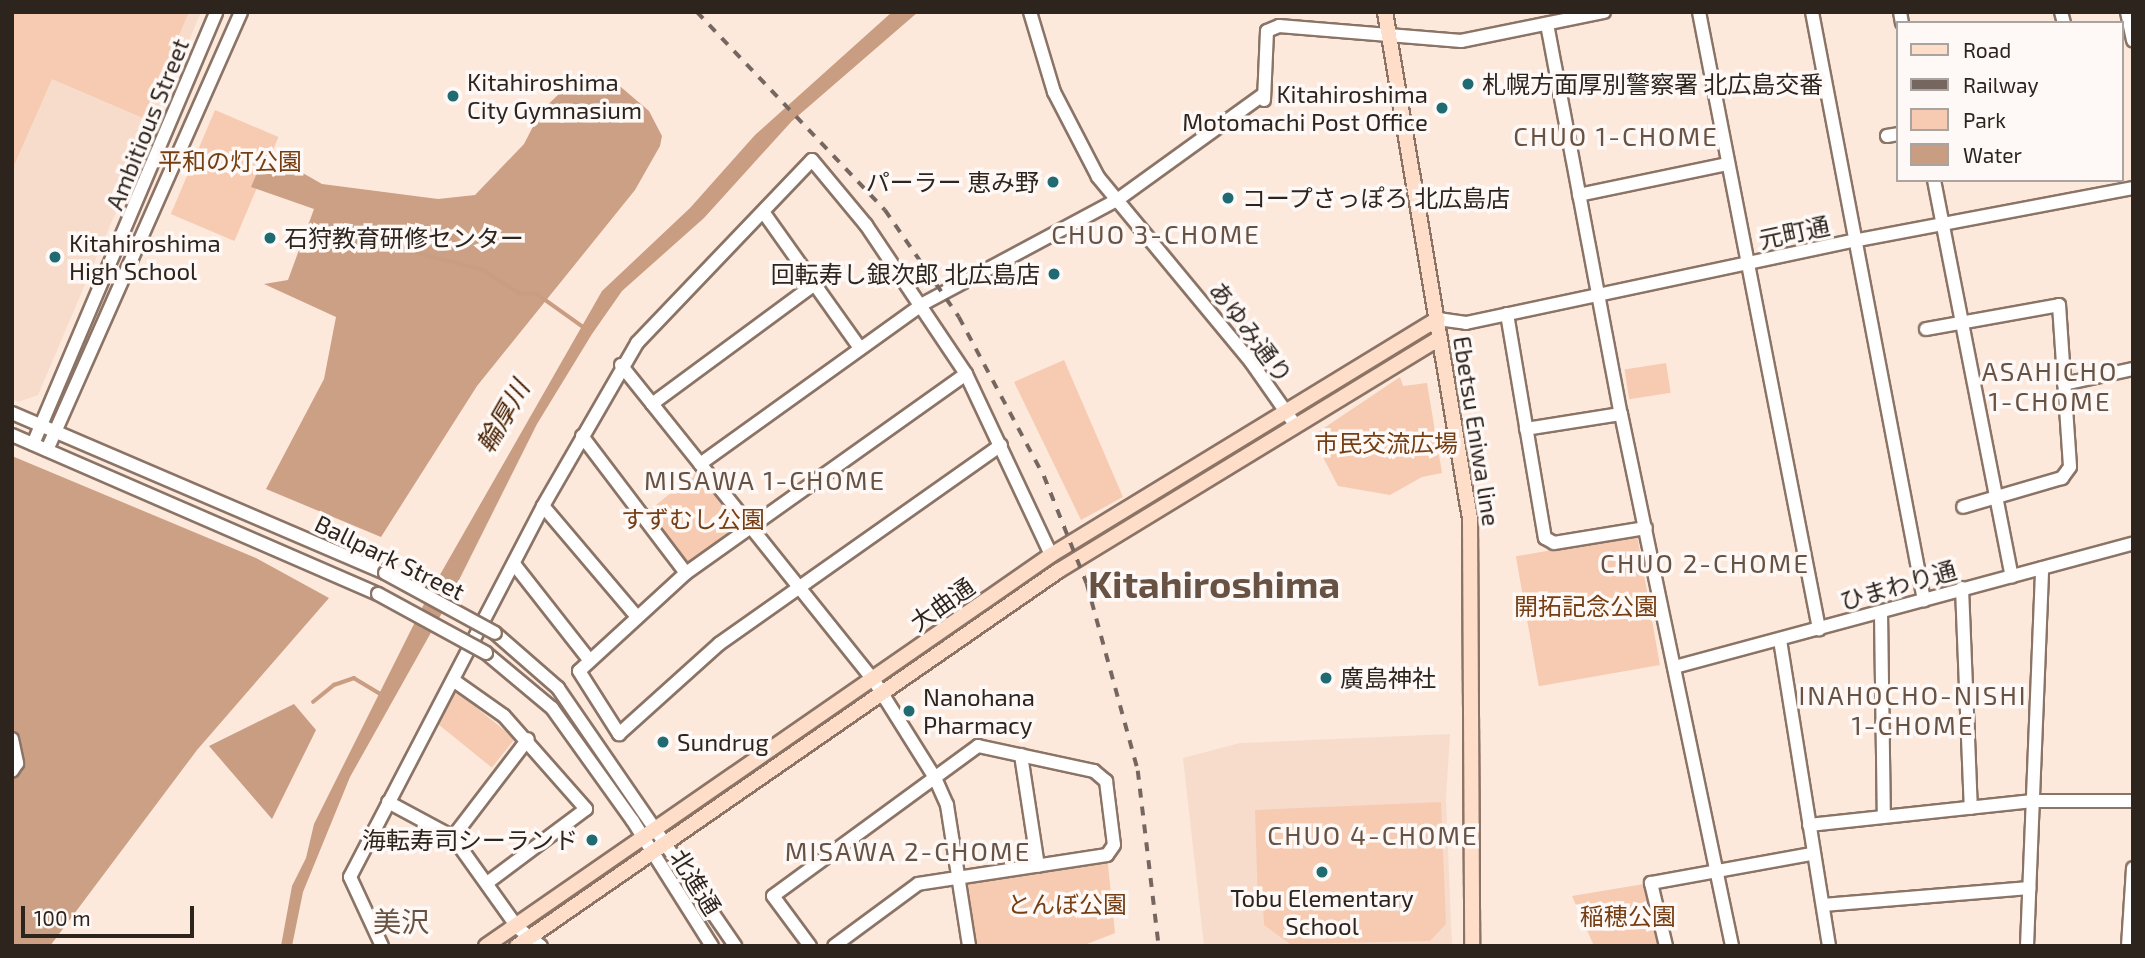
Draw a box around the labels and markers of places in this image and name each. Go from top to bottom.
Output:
place label: Kitahiroshima City Gymnasium [467,68,643,124]
place label: 札幌方面厚別警察署 北広島交番 [1482,70,1823,98]
marker: 札幌方面厚別警察署 北広島交番 [1460,76,1476,92]
place label: Kitahiroshima Motomachi Post Office [1182,80,1428,136]
marker: Kitahiroshima City Gymnasium [445,88,461,104]
marker: Kitahiroshima Motomachi Post Office [1434,100,1450,116]
place label: パーラー 恵み野 [866,168,1039,196]
marker: パーラー 恵み野 [1045,174,1061,190]
place label: コープさっぽろ 北広島店 [1242,184,1511,212]
marker: コープさっぽろ 北広島店 [1220,190,1236,206]
place label: 石狩教育研修センター [284,224,524,252]
place label: Kitahiroshima High School [69,229,221,285]
marker: 石狩教育研修センター [262,230,278,246]
marker: Kitahiroshima High School [47,249,63,265]
place label: 回転寿し銀次郎 北広島店 [771,260,1040,288]
marker: 回転寿し銀次郎 北広島店 [1046,266,1062,282]
place label: 廣島神社 [1340,664,1436,692]
marker: 廣島神社 [1318,670,1334,686]
place label: Nanohana Pharmacy [923,683,1035,739]
marker: Nanohana Pharmacy [901,703,917,719]
place label: Sundrug [677,728,769,756]
marker: Sundrug [655,734,671,750]
place label: 海転寿司シーランド [362,826,578,854]
marker: 海転寿司シーランド [584,832,600,848]
marker: Tobu Elementary School [1314,864,1330,880]
place label: Tobu Elementary School [1230,884,1414,940]

